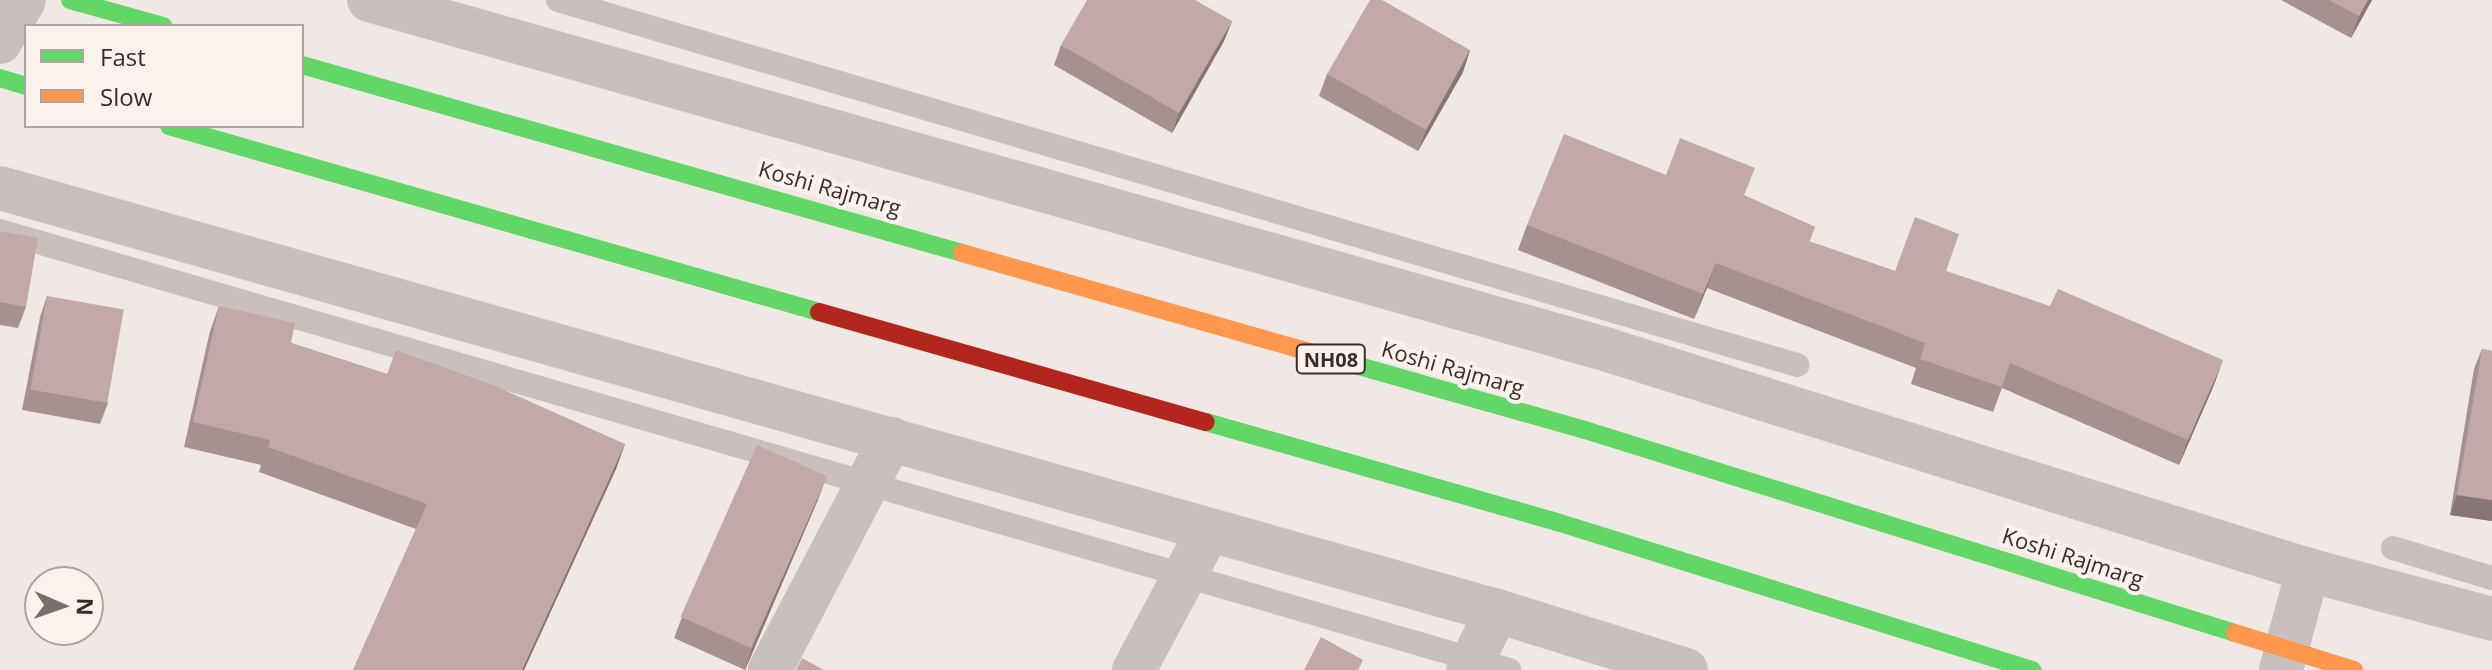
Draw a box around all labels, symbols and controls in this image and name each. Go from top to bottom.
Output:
legend [24,24,304,128]
text: Fast [100,40,146,73]
text: Slow [100,80,152,113]
street label: Koshi Rajmarg [756,155,904,221]
street label: Koshi Rajmarg [1379,335,1527,401]
road number: NH08 [1295,343,1367,375]
street label: Koshi Rajmarg [1999,522,2147,592]
north arrow [24,566,104,646]
text: N [71,597,101,616]

